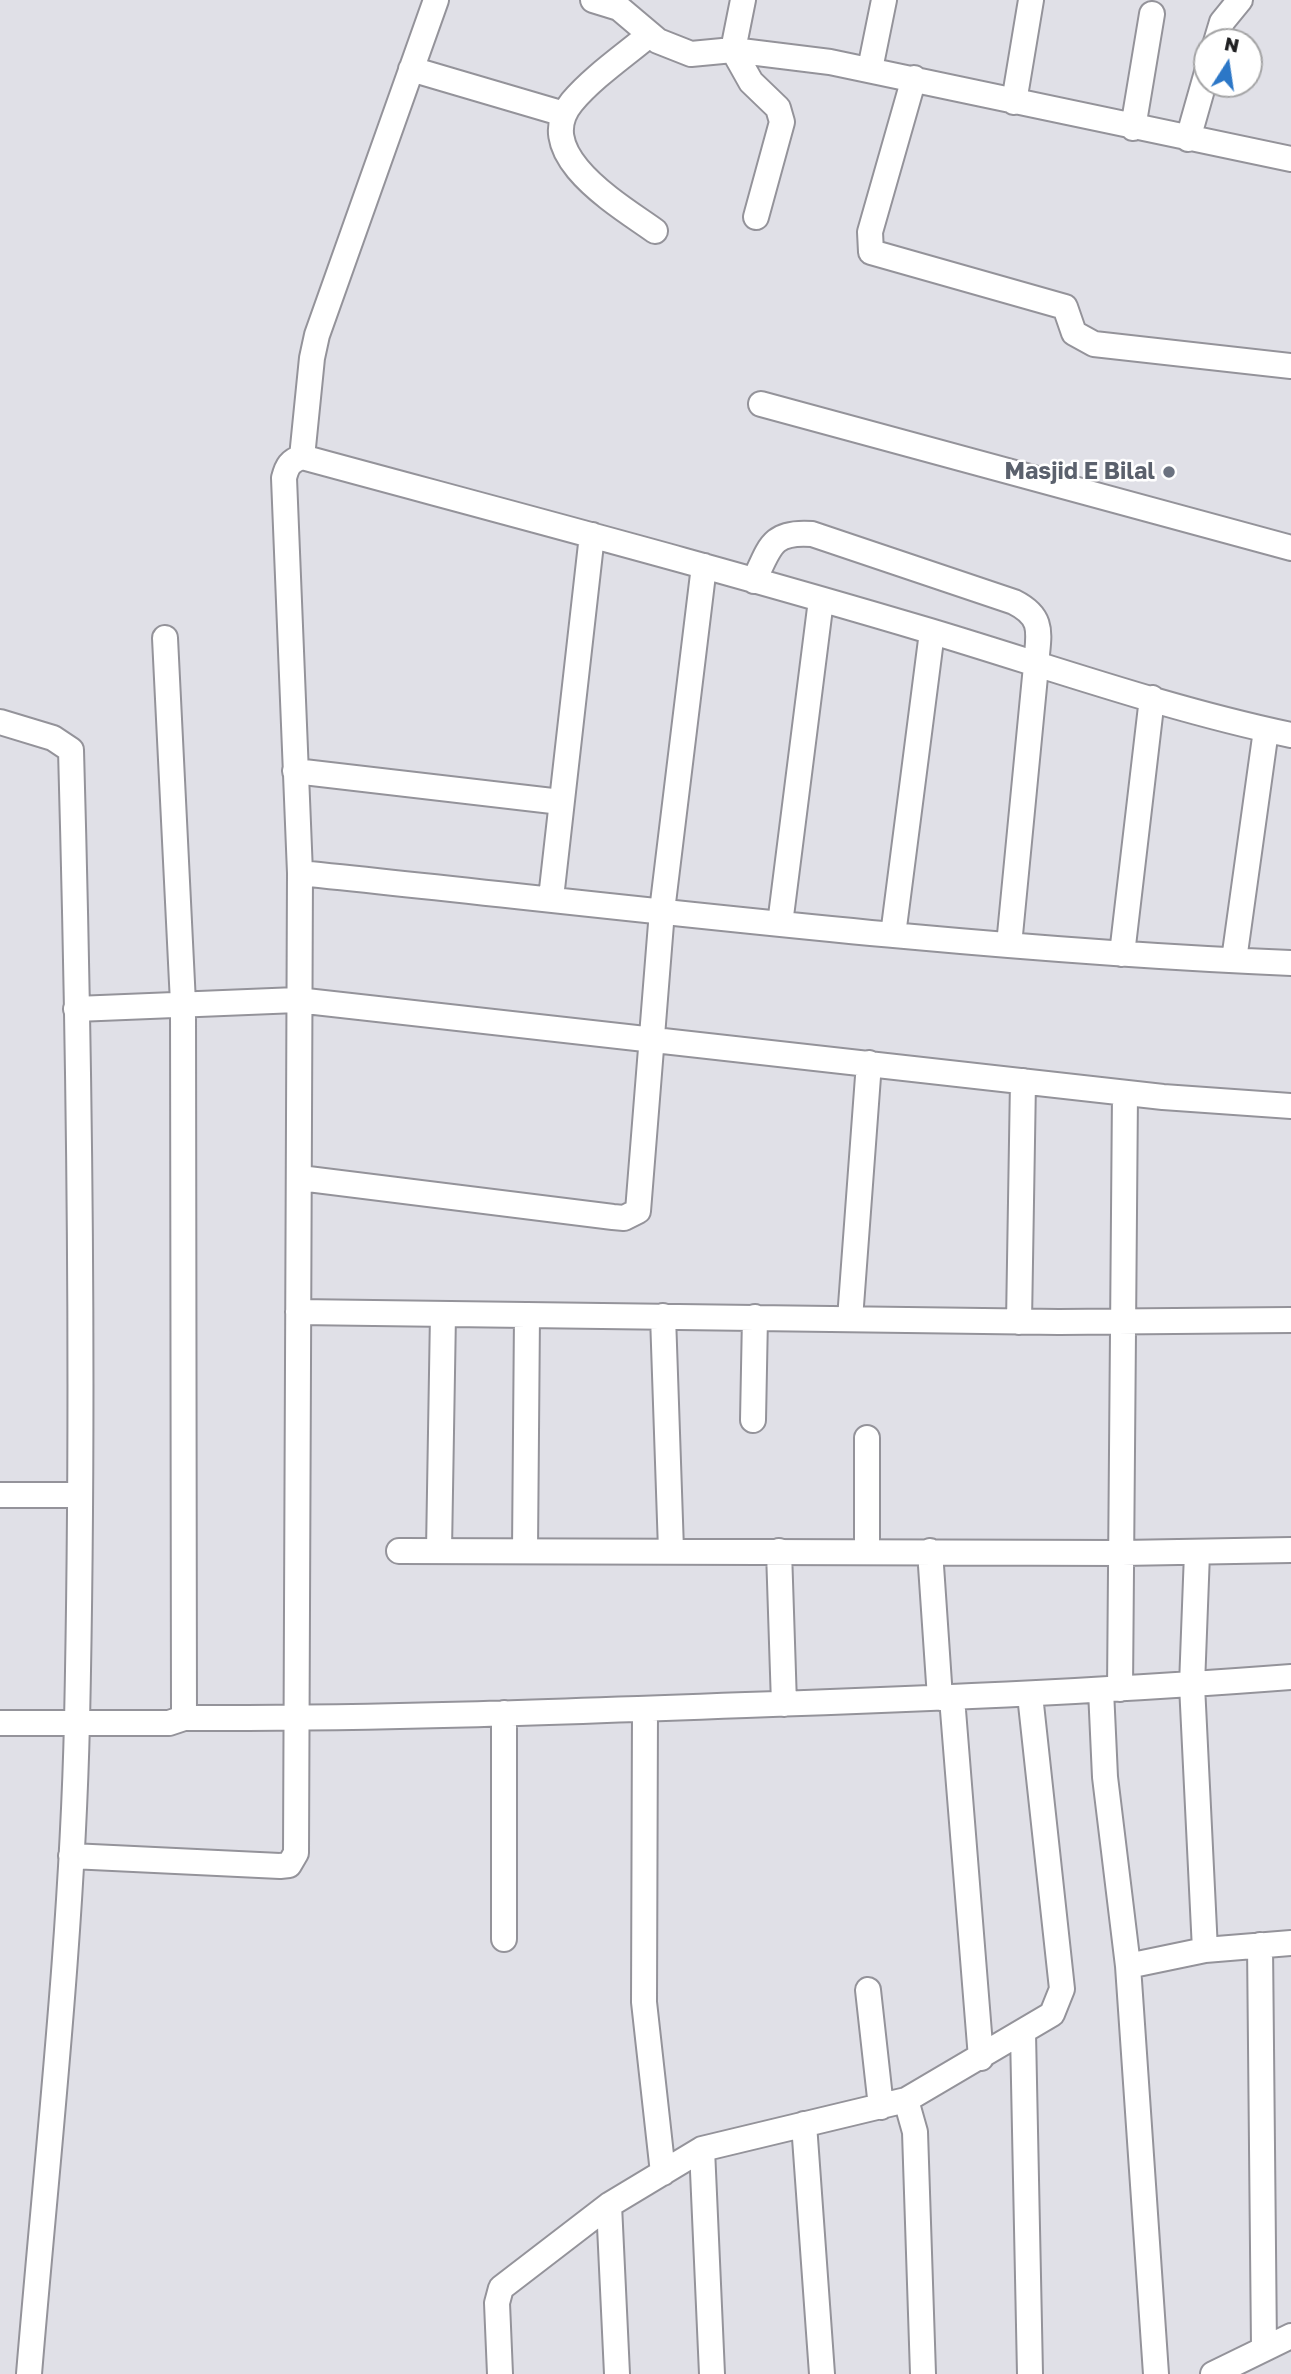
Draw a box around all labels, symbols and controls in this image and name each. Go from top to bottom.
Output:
north arrow [1193,28,1263,98]
text: N [1223,31,1242,57]
place label: Masjid E Bilal [1004,458,1155,486]
marker: Masjid E Bilal [1161,464,1177,480]

